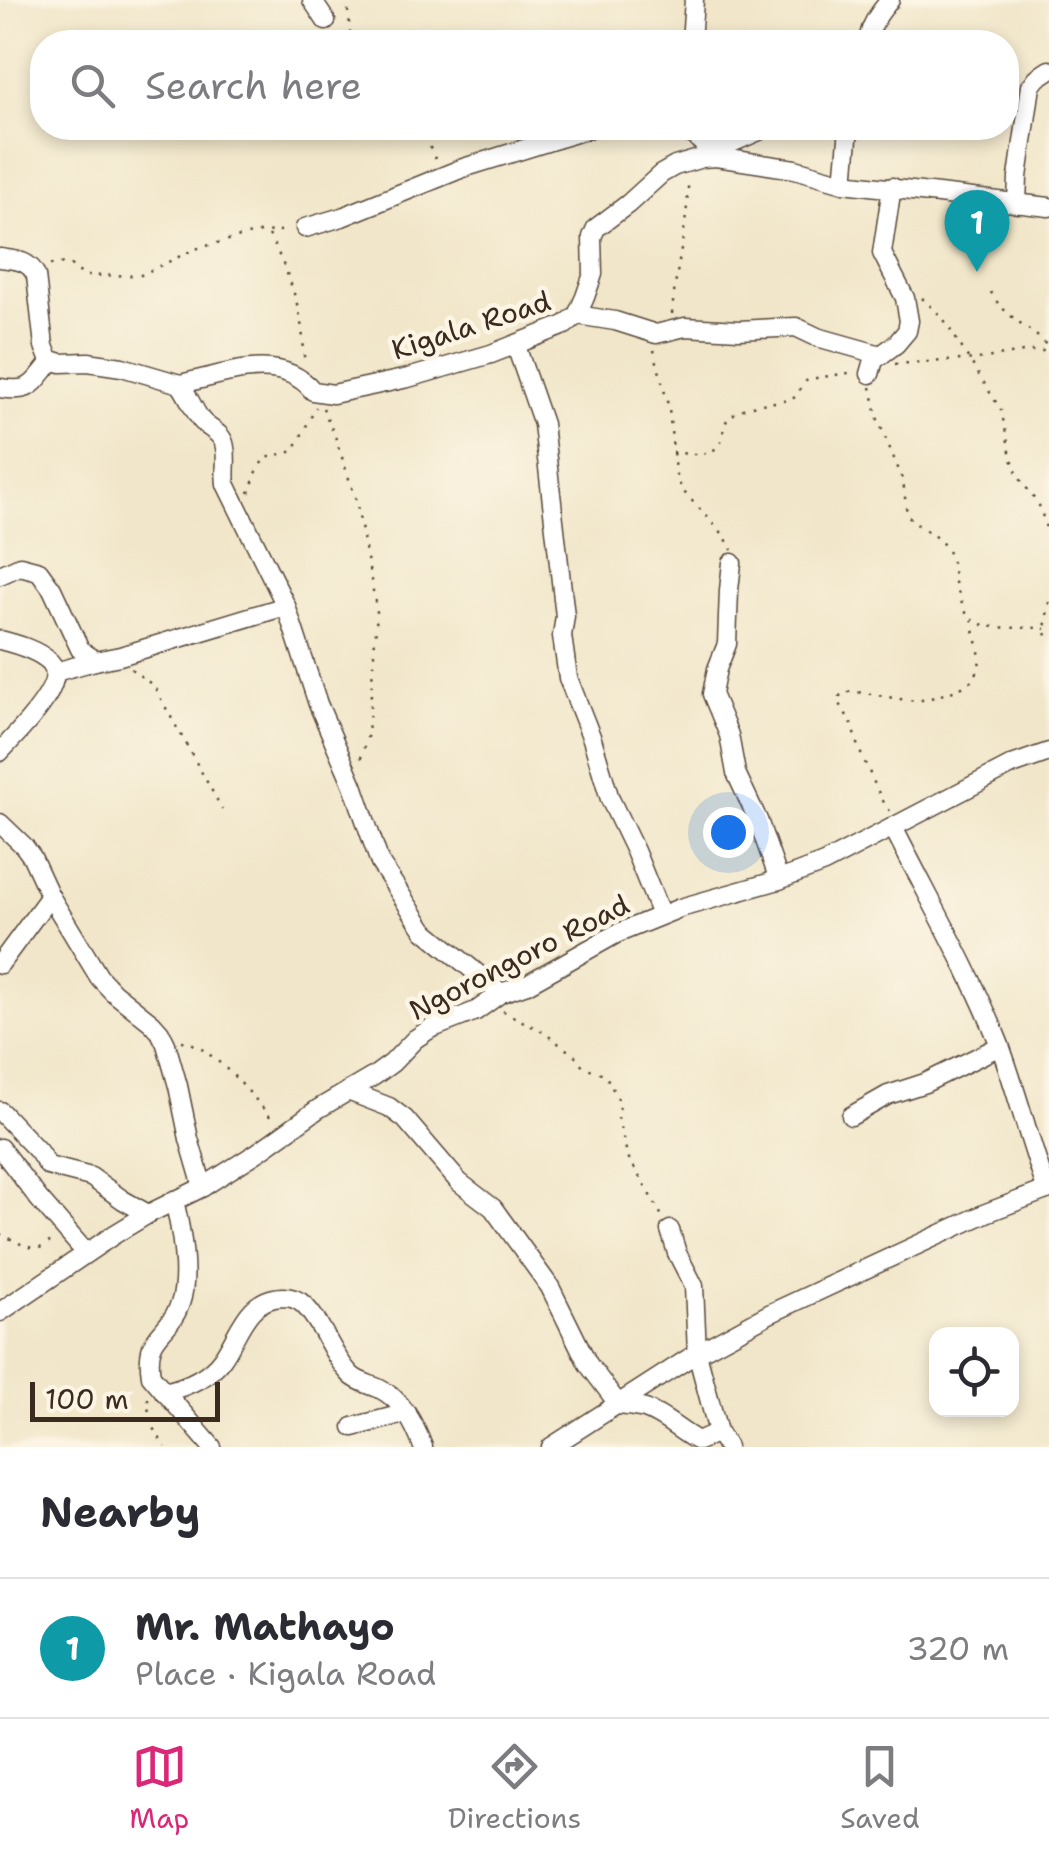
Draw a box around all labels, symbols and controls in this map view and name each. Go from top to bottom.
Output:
search box [30,30,1019,140]
icon: search [65,58,120,113]
text: Search here [145,60,362,111]
pin: 1 [944,190,1010,272]
street label: Kigala Road [387,281,555,369]
your location [703,807,754,858]
street label: Ngorongoro Road [402,885,636,1029]
map controls [929,1327,1019,1417]
button: locate [929,1327,1019,1417]
scale bar [30,1377,220,1422]
text: 100 m [45,1380,129,1418]
text: Nearby [40,1484,200,1540]
text: Mr. Mathayo [135,1601,395,1652]
text: 1 [65,1627,80,1670]
text: 320 m [906,1627,1009,1670]
text: Place · Kigala Road [135,1652,436,1695]
tab: Map [129,1739,189,1837]
tab: Directions [448,1739,581,1837]
tab: Saved [840,1739,920,1837]

